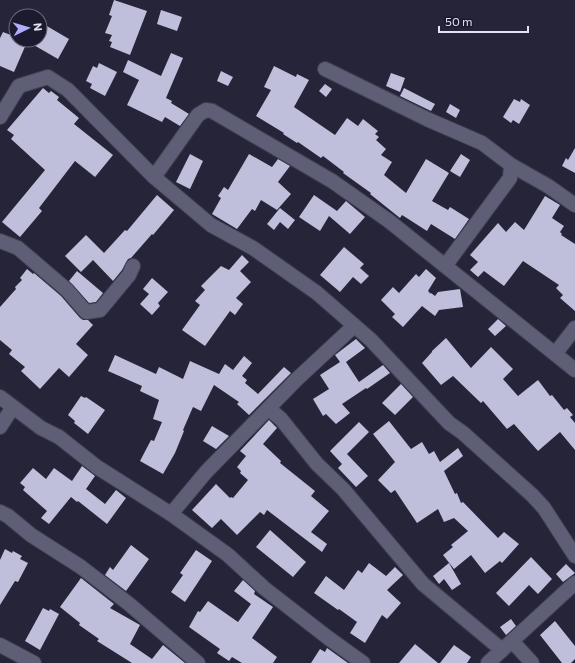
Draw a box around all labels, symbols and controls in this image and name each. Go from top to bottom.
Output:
north arrow [8,8,48,48]
scale bar [439,8,528,34]
text: 50 m [445,14,473,28]
text: N [32,22,45,32]

